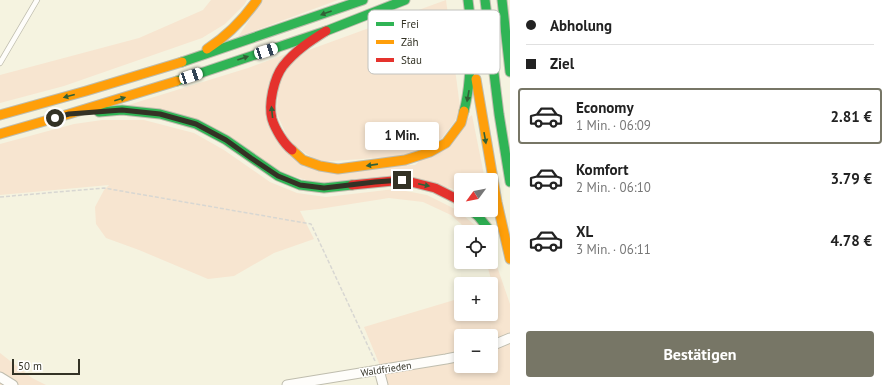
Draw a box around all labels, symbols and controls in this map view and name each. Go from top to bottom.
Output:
one-way arrow [319,10,331,16]
legend [368,10,500,74]
text: Abholung [550,16,612,35]
text: Frei [401,17,419,31]
text: Zäh [401,35,418,49]
car [253,42,279,60]
text: Stau [401,53,422,67]
text: Ziel [550,54,574,73]
one-way arrow [238,55,250,61]
car [178,67,204,85]
one-way arrow [464,90,470,102]
one-way arrow [63,93,75,99]
one-way arrow [114,96,126,102]
icon: car [528,98,564,134]
text: Economy [576,98,634,117]
one-way arrow [269,106,275,118]
text: 2.81 € [830,107,872,126]
route start [46,109,64,127]
text: 1 Min. · 06:09 [576,117,651,134]
callout: 1 Min. [365,122,439,150]
text: 1 Min. [385,127,419,144]
one-way arrow [483,132,489,144]
icon: car [528,160,564,196]
text: Komfort [576,160,628,179]
one-way arrow [366,162,378,168]
text: 3.79 € [830,169,872,188]
route end [393,171,411,189]
north arrow [454,173,498,217]
map controls [454,173,498,373]
text: 2 Min. · 06:10 [576,179,651,196]
one-way arrow [418,183,430,189]
icon: car [528,222,564,258]
text: XL [576,222,593,241]
button: locate [454,225,498,269]
text: 4.78 € [830,231,872,250]
text: 3 Min. · 06:11 [576,241,651,258]
button: + [454,277,498,321]
button: − [454,329,498,373]
button: Bestätigen [526,331,874,377]
scale bar [12,357,80,376]
text: 50 m [18,359,42,373]
street label: Waldfrieden [360,359,412,379]

